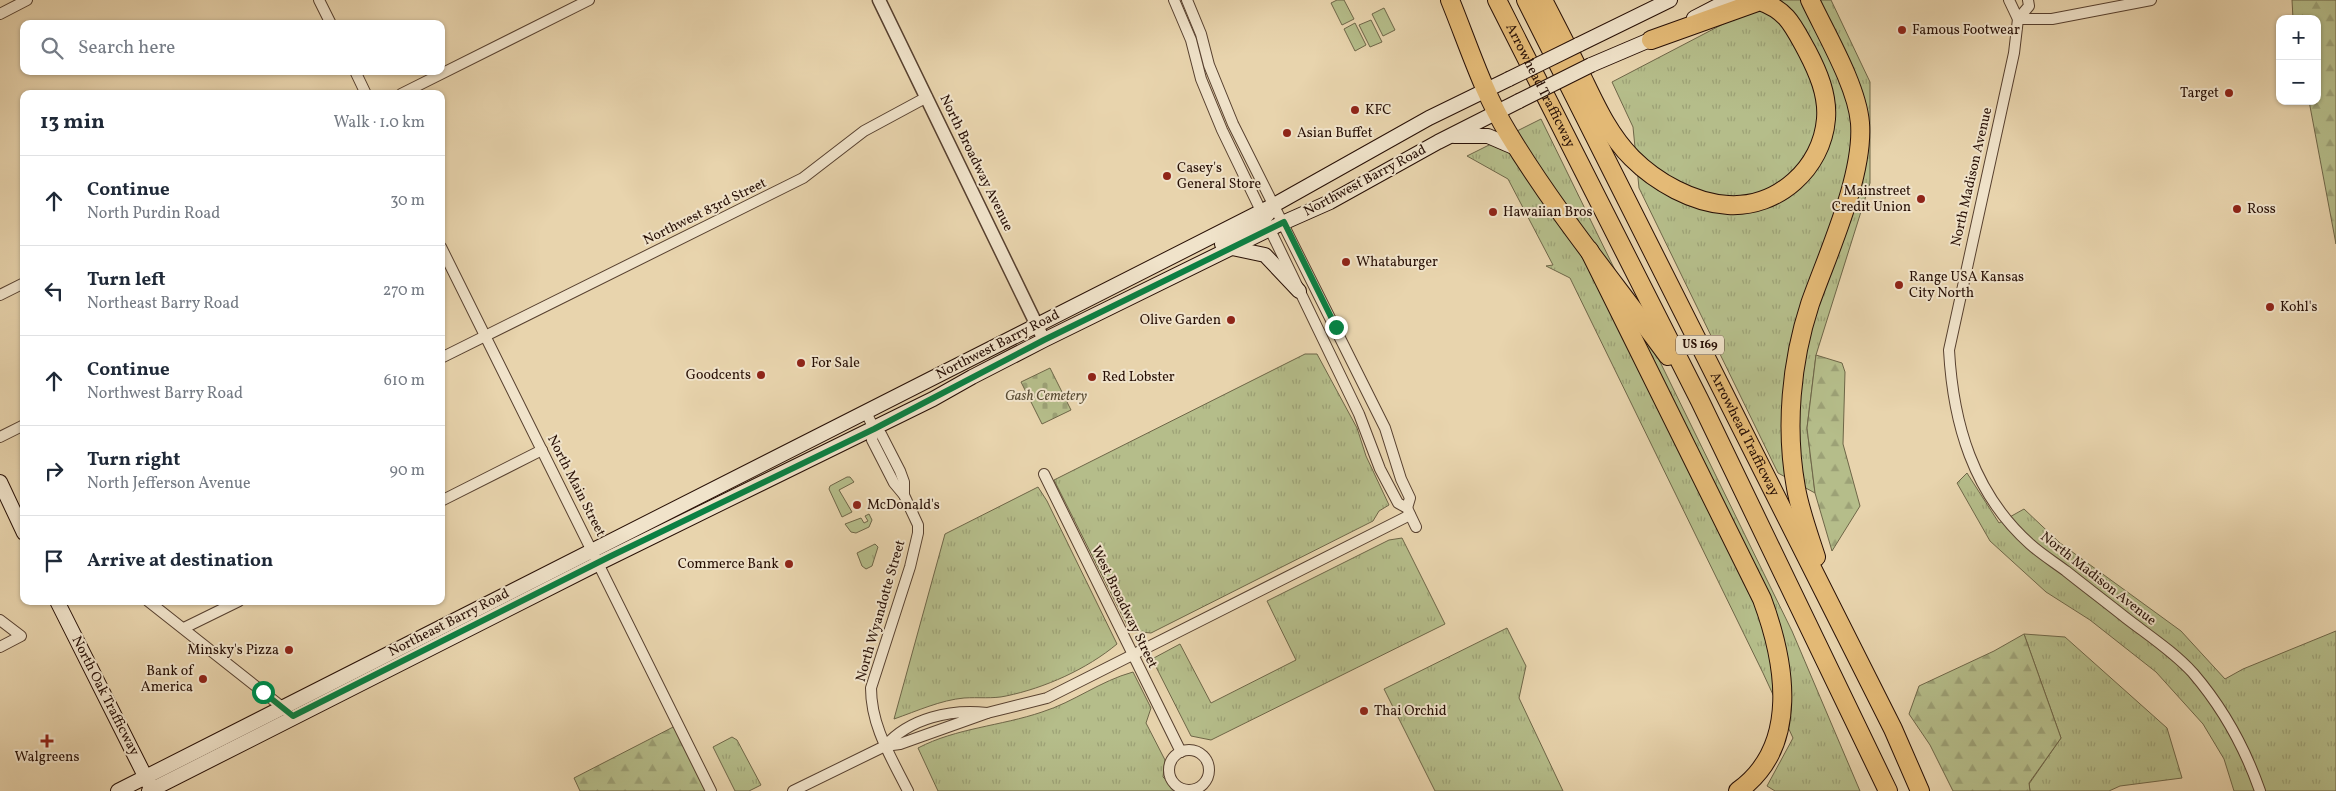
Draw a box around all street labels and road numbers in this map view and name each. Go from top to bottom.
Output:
street label: Arrowhead Trafficway [1501,20,1580,151]
street label: North Broadway Avenue [935,92,1018,235]
street label: North Madison Avenue [1947,105,1997,248]
street label: Northwest Barry Road [1300,141,1430,221]
street label: Northwest 83rd Street [640,174,770,250]
street label: Northwest Barry Road [933,306,1063,384]
road number: US 169 [1676,336,1724,354]
street label: Arrowhead Trafficway [1705,369,1784,500]
street label: North Main Street [542,432,610,540]
street label: North Madison Avenue [2036,528,2160,631]
street label: North Wyandotte Street [852,538,910,684]
street label: West Broadway Street [1086,543,1162,672]
street label: Northeast Barry Road [385,584,513,662]
street label: North Oak Trafficway [67,633,144,759]

